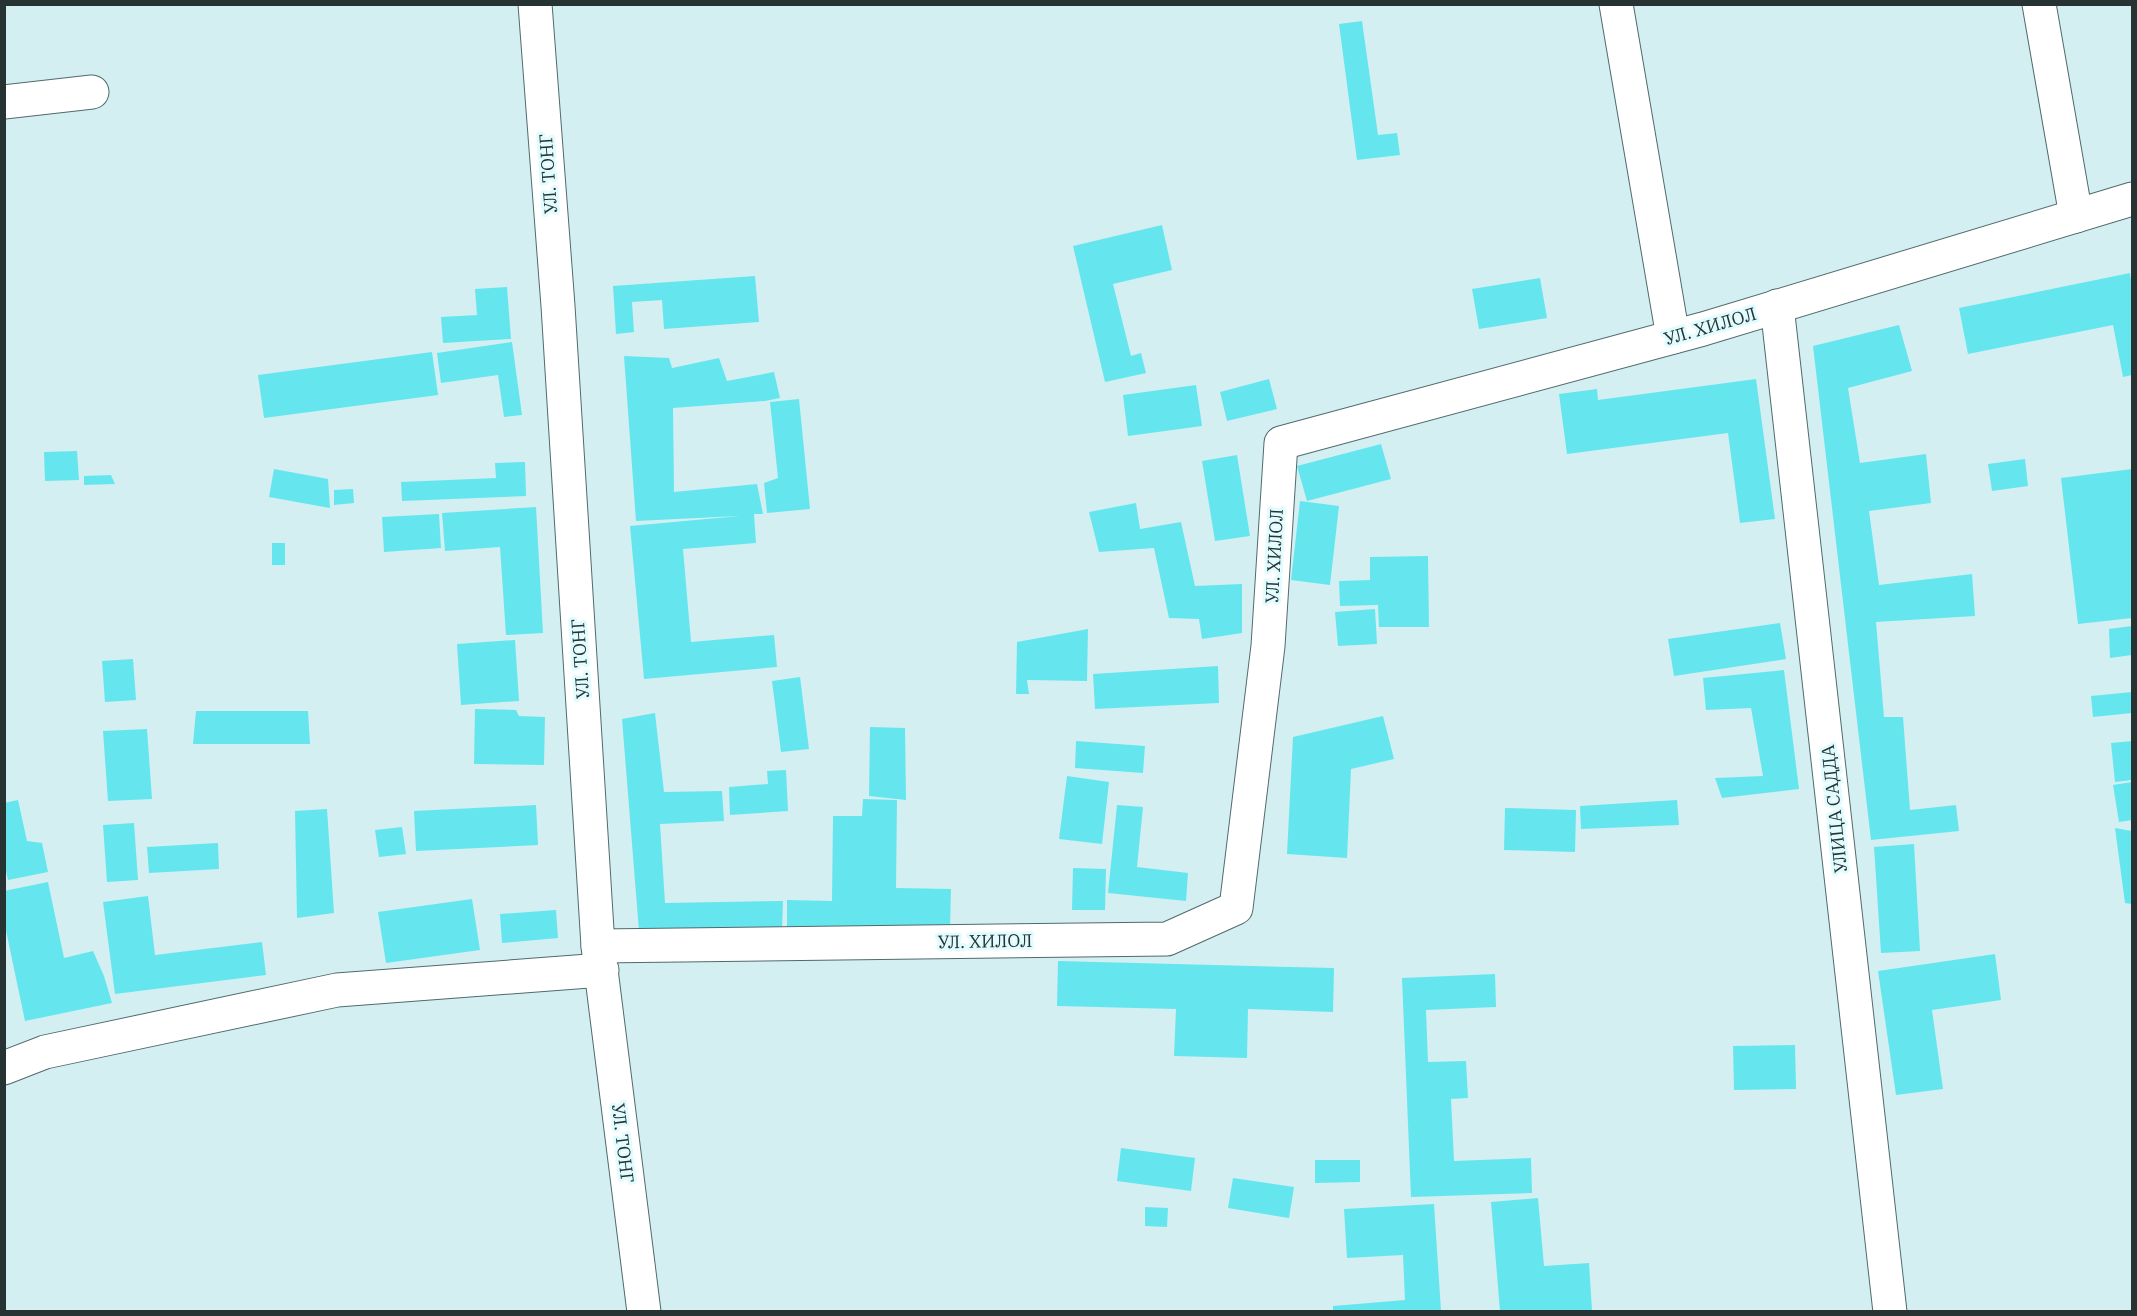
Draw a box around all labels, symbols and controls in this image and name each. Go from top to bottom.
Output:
street label: УЛ. ТОНГ [534,133,562,215]
street label: УЛ. ХИЛОЛ [1661,302,1759,350]
street label: УЛ. ХИЛОЛ [1260,508,1288,604]
street label: УЛ. ТОНГ [566,618,594,700]
street label: УЛИЦА САДДА [1816,743,1852,874]
street label: УЛ. ХИЛОЛ [937,929,1033,953]
street label: УЛ. ТОНГ [607,1102,639,1184]

